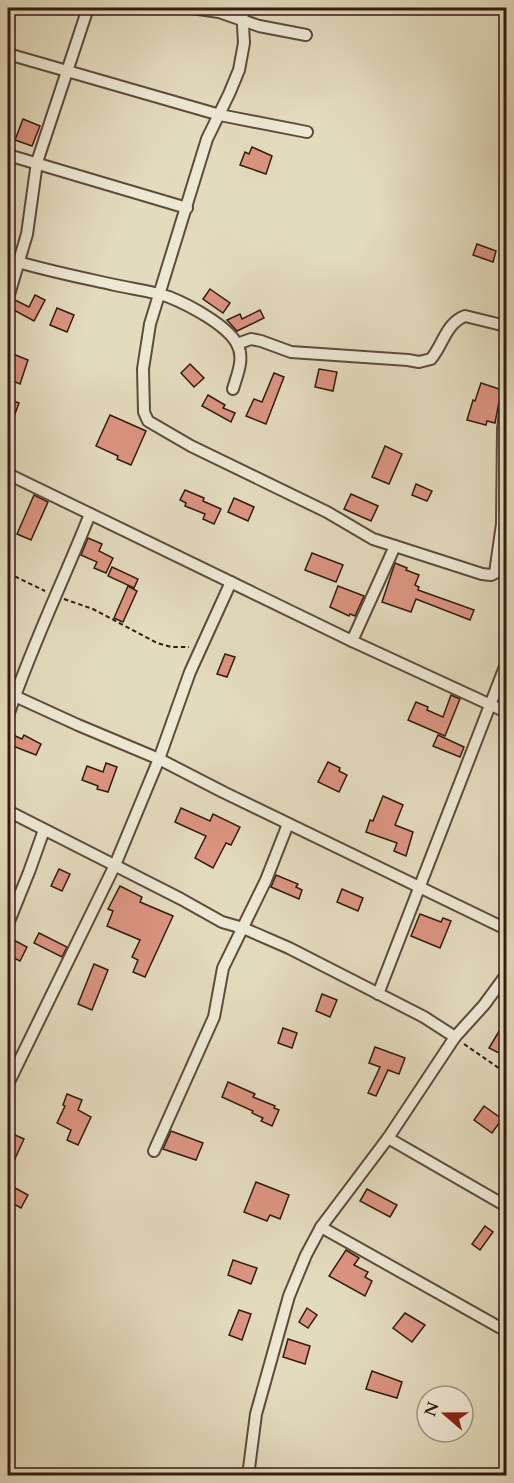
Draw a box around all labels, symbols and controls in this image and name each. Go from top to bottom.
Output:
north arrow [415,1384,475,1444]
text: N [419,1399,445,1420]

